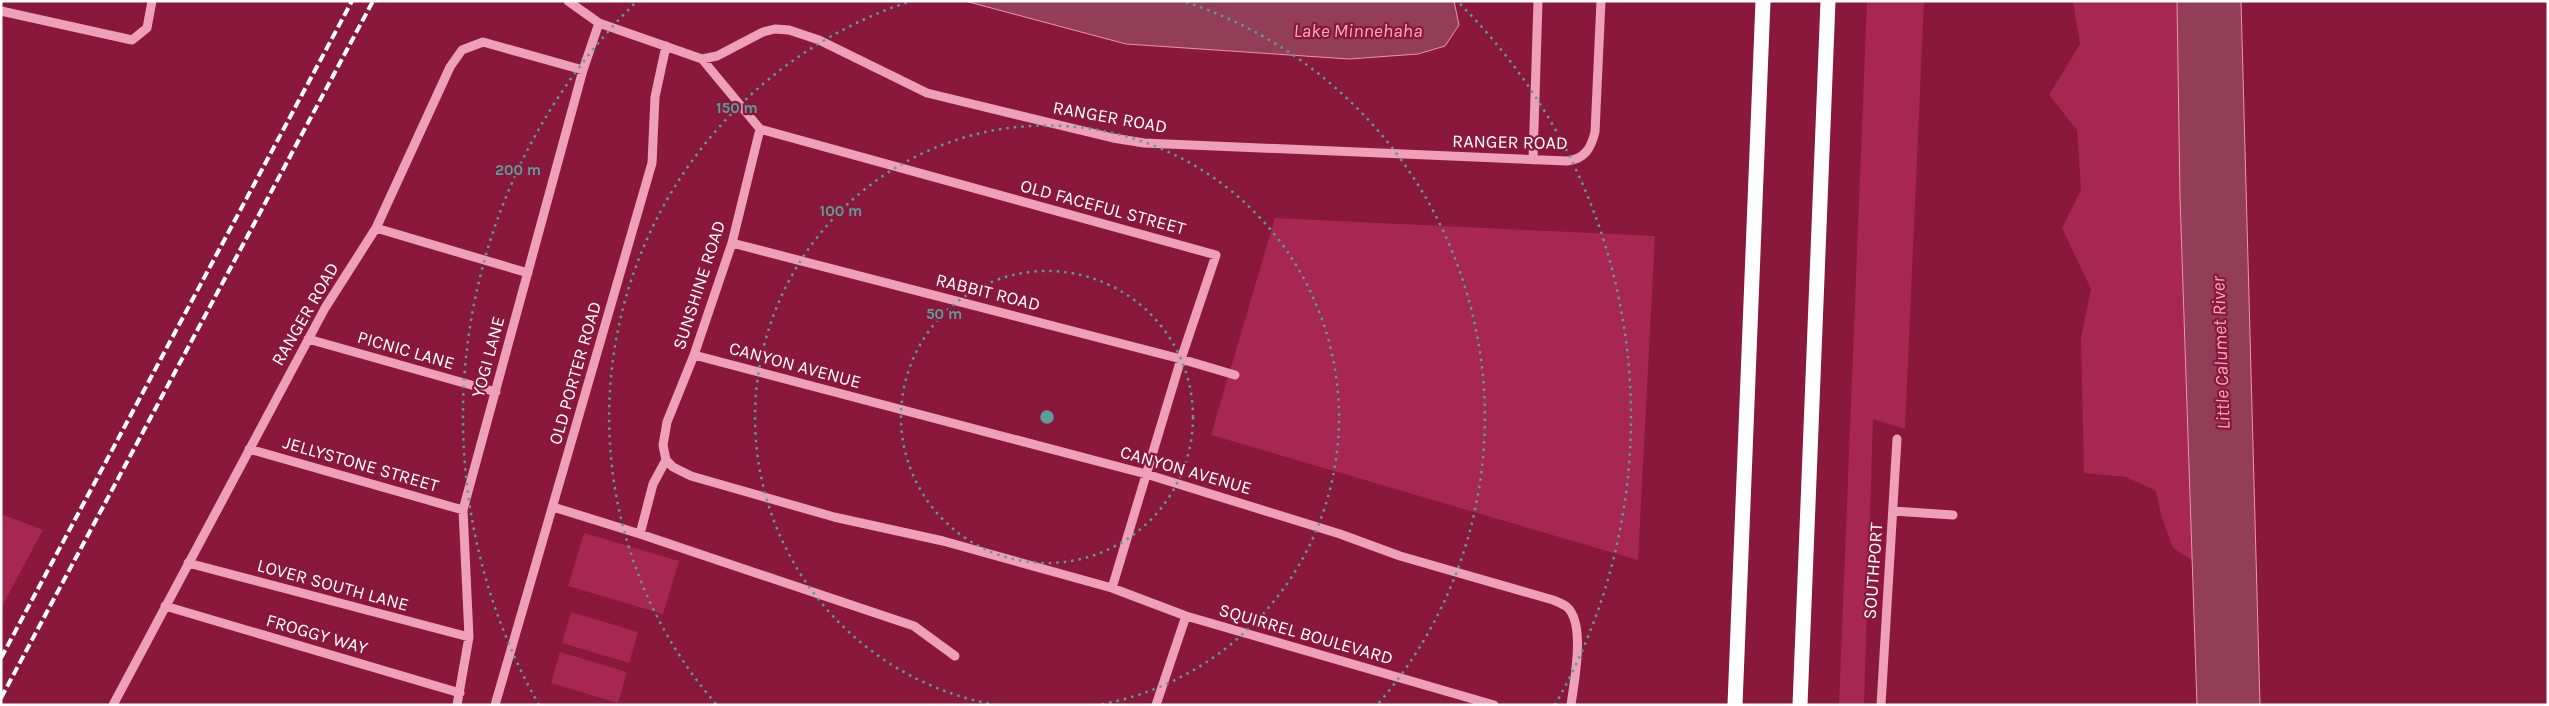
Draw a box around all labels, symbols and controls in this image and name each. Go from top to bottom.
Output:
water label: Lake Minnehaha [1294,20,1422,42]
street label: RANGER ROAD [1051,96,1169,138]
text: 150 m [716,99,758,117]
street label: RANGER ROAD [1452,130,1568,154]
text: 200 m [495,161,541,179]
street label: OLD FACEFUL STREET [1018,174,1188,240]
text: 100 m [820,202,862,220]
street label: SUNSHINE ROAD [668,218,730,352]
street label: RANGER ROAD [267,258,343,370]
street label: RABBIT ROAD [933,268,1043,316]
water label: Little Calumet River [2207,274,2235,430]
street label: OLD PORTER ROAD [544,299,606,447]
text: 50 m [926,305,962,323]
street label: YOGI LANE [467,314,509,400]
street label: PICNIC LANE [355,326,457,374]
street label: CANYON AVENUE [727,337,863,393]
centre of rings [1038,408,1056,426]
street label: JELLYSTONE STREET [281,431,441,497]
street label: CANYON AVENUE [1118,441,1254,499]
street label: SOUTHPORT [1859,522,1887,620]
street label: LOVER SOUTH LANE [255,554,411,616]
street label: SQUIRREL BOULEVARD [1216,599,1396,669]
street label: FROGGY WAY [264,609,370,659]

